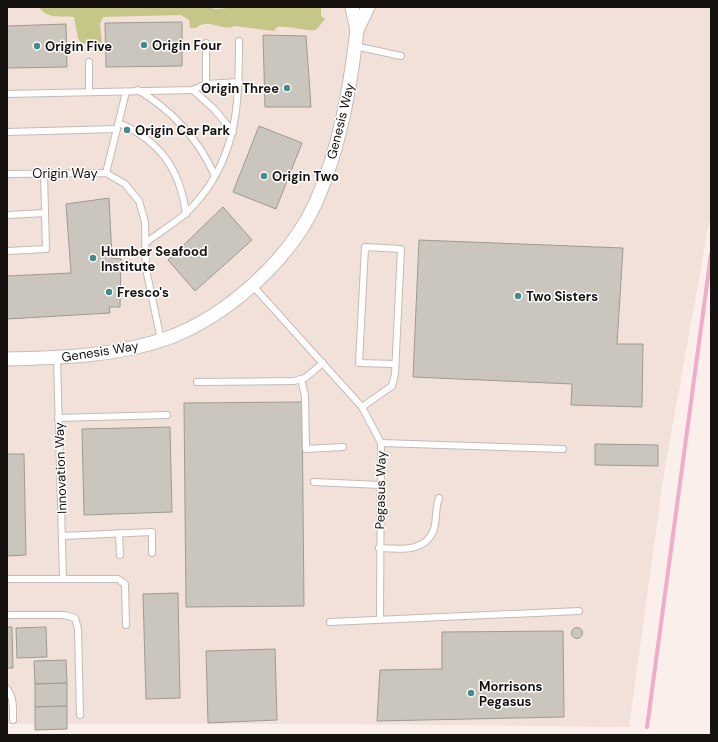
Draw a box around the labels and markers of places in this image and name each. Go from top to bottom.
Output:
place label: Origin Four [152,37,222,54]
place label: Origin Five [45,38,112,55]
marker: Origin Four [139,40,149,50]
marker: Origin Five [32,41,42,51]
place label: Origin Three [201,80,279,97]
marker: Origin Three [282,83,292,93]
place label: Origin Car Park [135,122,231,139]
marker: Origin Car Park [122,125,132,135]
place label: Origin Two [272,168,339,185]
marker: Origin Two [259,171,269,181]
place label: Humber Seafood Institute [101,243,207,275]
marker: Humber Seafood Institute [88,253,98,263]
place label: Fresco's [117,284,169,301]
marker: Fresco's [104,287,114,297]
place label: Two Sisters [526,288,598,305]
marker: Two Sisters [513,291,523,301]
place label: Morrisons Pegasus [479,678,543,710]
marker: Morrisons Pegasus [466,688,476,698]

